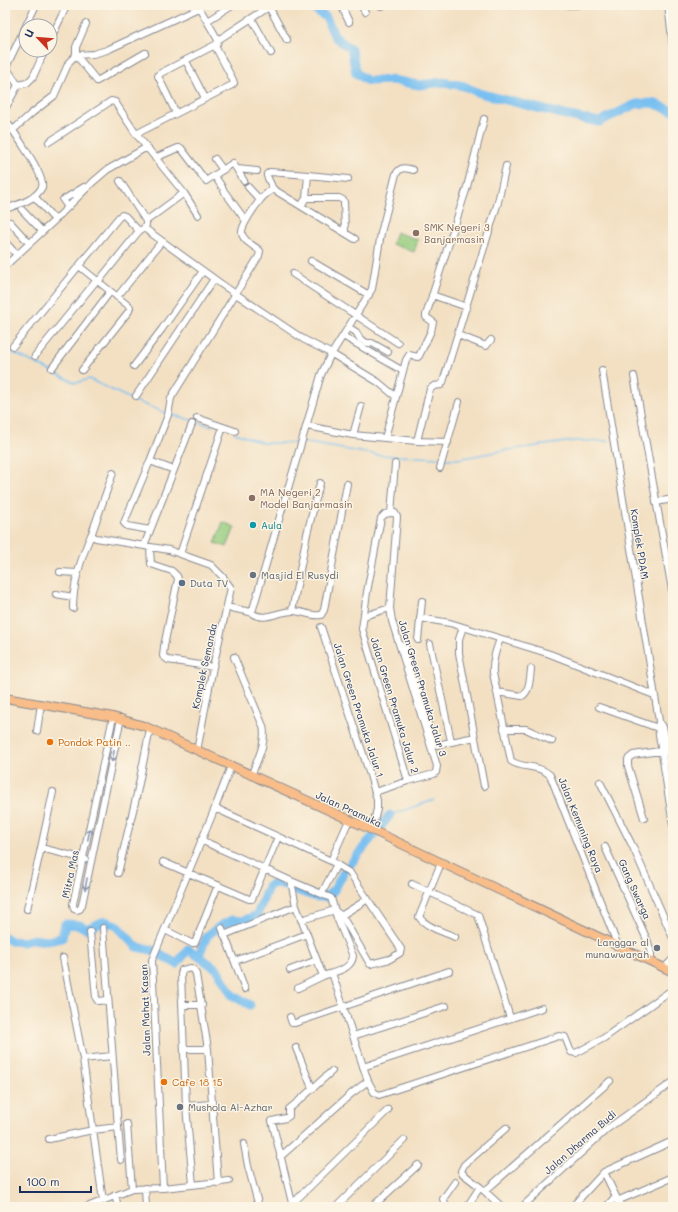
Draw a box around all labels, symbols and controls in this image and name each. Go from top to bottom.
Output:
north arrow [18,18,58,58]
text: U [20,27,37,40]
place label: SMK Negeri 3 Banjarmasin [424,220,490,246]
marker: SMK Negeri 3 Banjarmasin [411,228,421,238]
place label: MA Negeri 2 Model Banjarmasin [260,485,352,511]
marker: MA Negeri 2 Model Banjarmasin [247,493,257,503]
street label: Komplek PDAM [628,508,652,580]
place label: Aula [261,518,282,532]
marker: Aula [248,520,258,530]
place label: Masjid El Rusydi [261,568,339,582]
marker: Masjid El Rusydi [248,570,258,580]
place label: Duta TV [190,576,228,590]
marker: Duta TV [177,578,187,588]
street label: Jalan Green Pramuka Jalur 3 [396,618,451,758]
street label: Komplek Semanda [188,622,220,710]
street label: Jalan Green Pramuka Jalur 2 [368,635,422,775]
street label: Jalan Green Pramuka Jalur 1 [331,641,387,779]
place label: Pondok Patin .. [58,735,131,749]
marker: Pondok Patin .. [45,737,55,747]
one-way arrow [108,750,116,763]
street label: Jalan Kemuning Raya [555,775,607,875]
street label: Jalan Pramuka [314,788,384,830]
one-way arrow [85,828,93,841]
street label: Mitra Mas [58,848,82,899]
street label: Gang Swarga [615,857,655,921]
one-way arrow [82,877,90,890]
place label: Langgar al munawwarah [585,935,649,961]
marker: Langgar al munawwarah [652,943,662,953]
street label: Jalan Mahat Kasan [136,964,154,1056]
place label: Cafe 18 15 [172,1075,223,1089]
marker: Cafe 18 15 [159,1077,169,1087]
place label: Mushola Al-Azhar [188,1100,273,1114]
marker: Mushola Al-Azhar [175,1102,185,1112]
street label: Jalan Dharma Budi [541,1107,619,1177]
scale bar [20,1168,91,1194]
text: 100 m [26,1173,60,1189]

